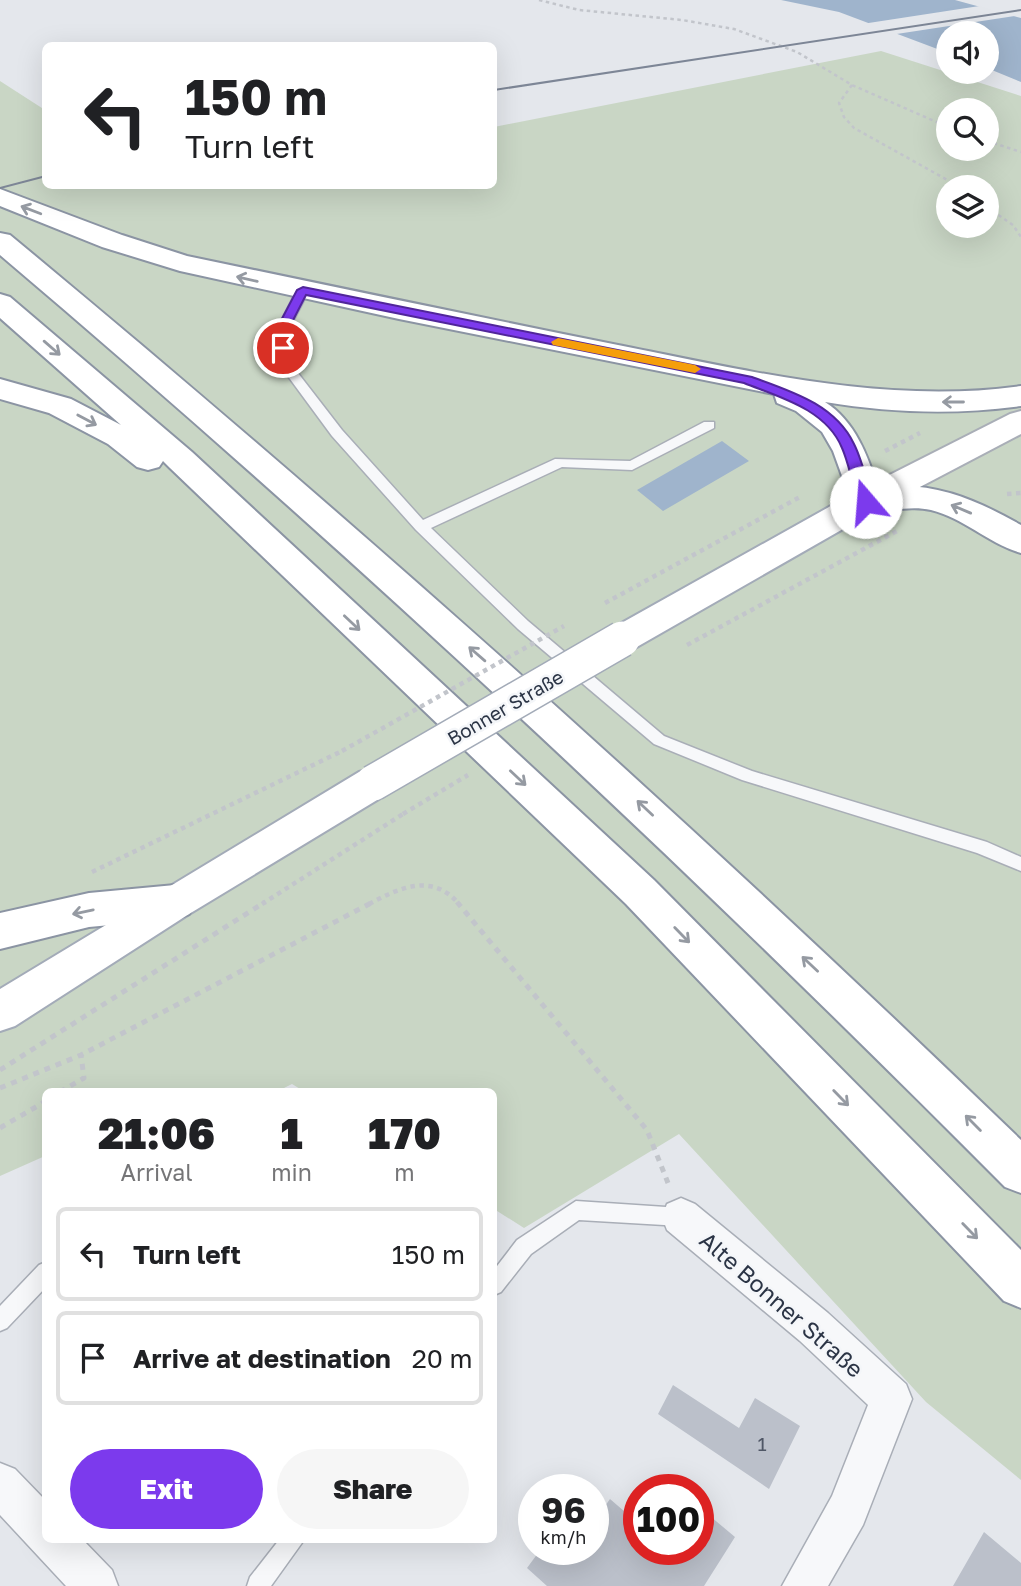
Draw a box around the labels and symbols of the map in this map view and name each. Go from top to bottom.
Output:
one-way arrow [20,203,42,216]
one-way arrow [237,272,259,285]
pin [253,318,313,378]
one-way arrow [42,340,60,356]
one-way arrow [942,395,965,409]
one-way arrow [76,414,97,427]
position arrow [829,465,903,539]
one-way arrow [951,502,972,515]
one-way arrow [343,614,360,631]
one-way arrow [469,646,486,663]
street label: Bonner Straße [443,665,567,749]
one-way arrow [509,770,527,786]
one-way arrow [637,799,654,816]
one-way arrow [72,906,95,919]
one-way arrow [674,926,691,943]
one-way arrow [802,955,819,972]
one-way arrow [833,1089,850,1106]
one-way arrow [964,1115,981,1132]
one-way arrow [961,1222,978,1239]
street label: Alte Bonner Straße [694,1225,870,1383]
house number: 1 [757,1432,767,1455]
speed limit sign: 100 [623,1474,714,1565]

